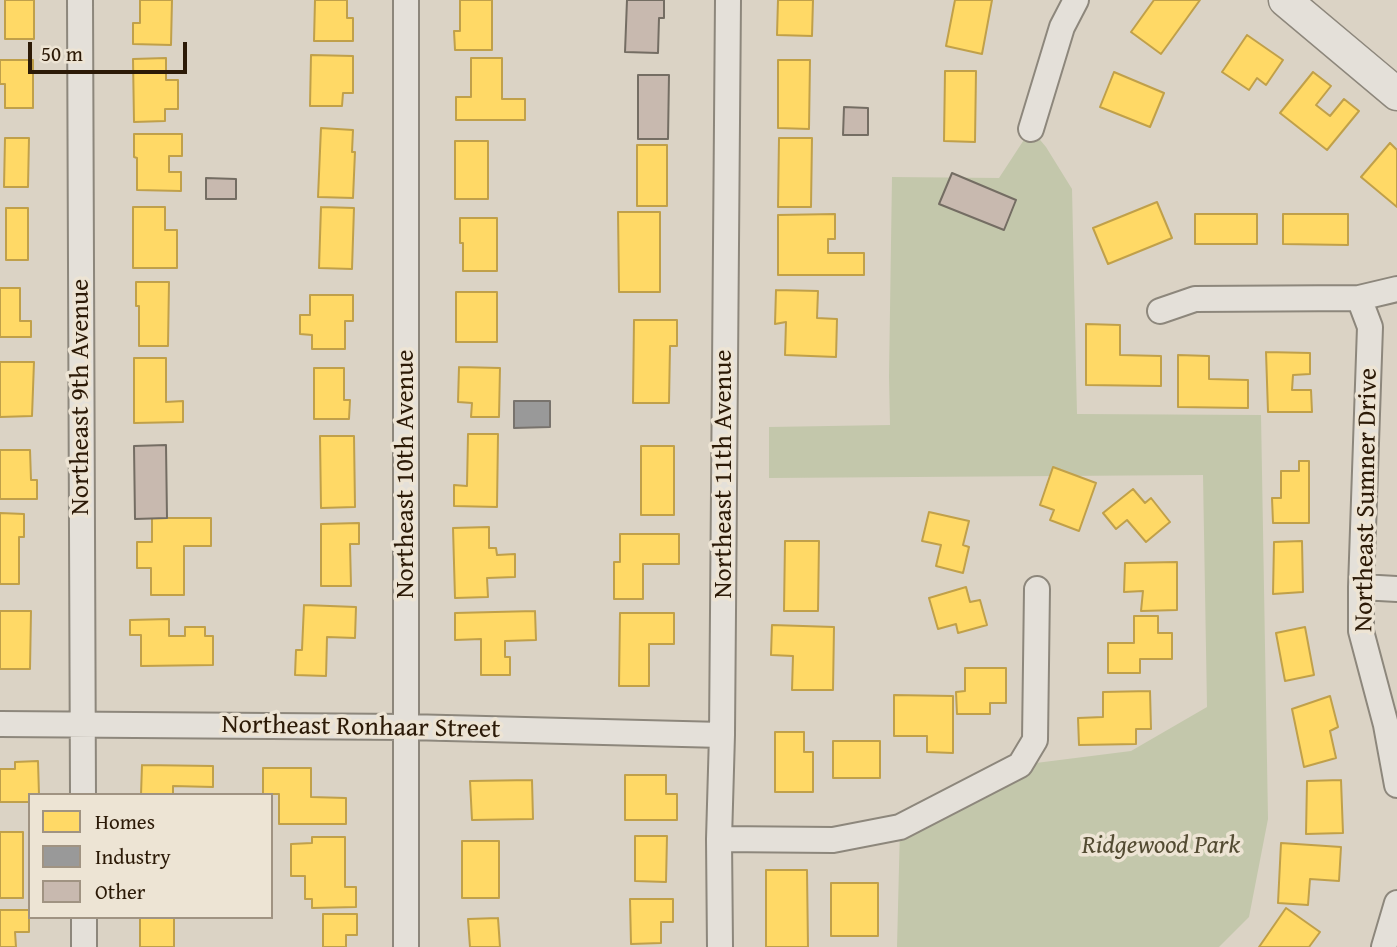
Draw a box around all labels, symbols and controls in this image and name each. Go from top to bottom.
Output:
scale bar [32,28,191,72]
text: 50 m [41,38,83,69]
street label: Northeast 9th Avenue [65,279,97,515]
street label: Northeast 10th Avenue [390,350,422,598]
street label: Northeast 11th Avenue [708,350,740,598]
street label: Northeast Sumner Drive [1349,368,1385,632]
street label: Northeast Ronhaar Street [221,710,501,746]
legend [28,793,273,919]
text: Homes [95,806,155,837]
park label: Ridgewood Park [1082,830,1240,862]
text: Industry [95,841,171,872]
text: Other [95,876,145,907]

